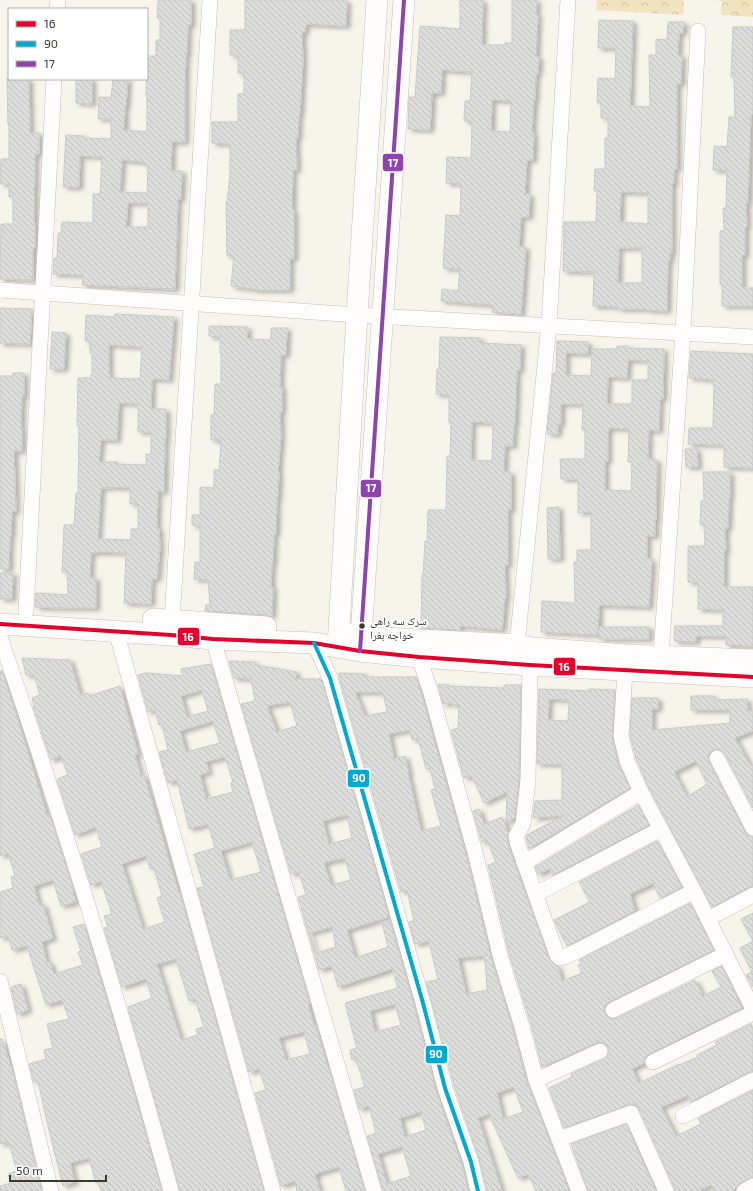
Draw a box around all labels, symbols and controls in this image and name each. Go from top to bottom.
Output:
legend [8,8,148,80]
text: 16 [44,16,56,30]
text: 90 [44,36,58,50]
text: 17 [44,56,55,70]
line badge: 17 [382,153,404,172]
text: 17 [388,156,398,169]
line badge: 17 [360,479,382,498]
text: 17 [366,481,376,494]
place label: سرک سه راهی خواجه بغرا [370,614,427,641]
marker: سرک سه راهی خواجه بغرا [357,621,367,631]
line badge: 16 [177,627,200,646]
text: 16 [182,630,194,643]
line badge: 16 [553,657,576,676]
text: 16 [558,660,570,673]
line badge: 90 [347,769,370,788]
text: 90 [352,771,366,784]
line badge: 90 [425,1045,448,1064]
text: 90 [429,1047,443,1060]
scale bar [10,1157,106,1183]
text: 50 m [16,1163,43,1177]

